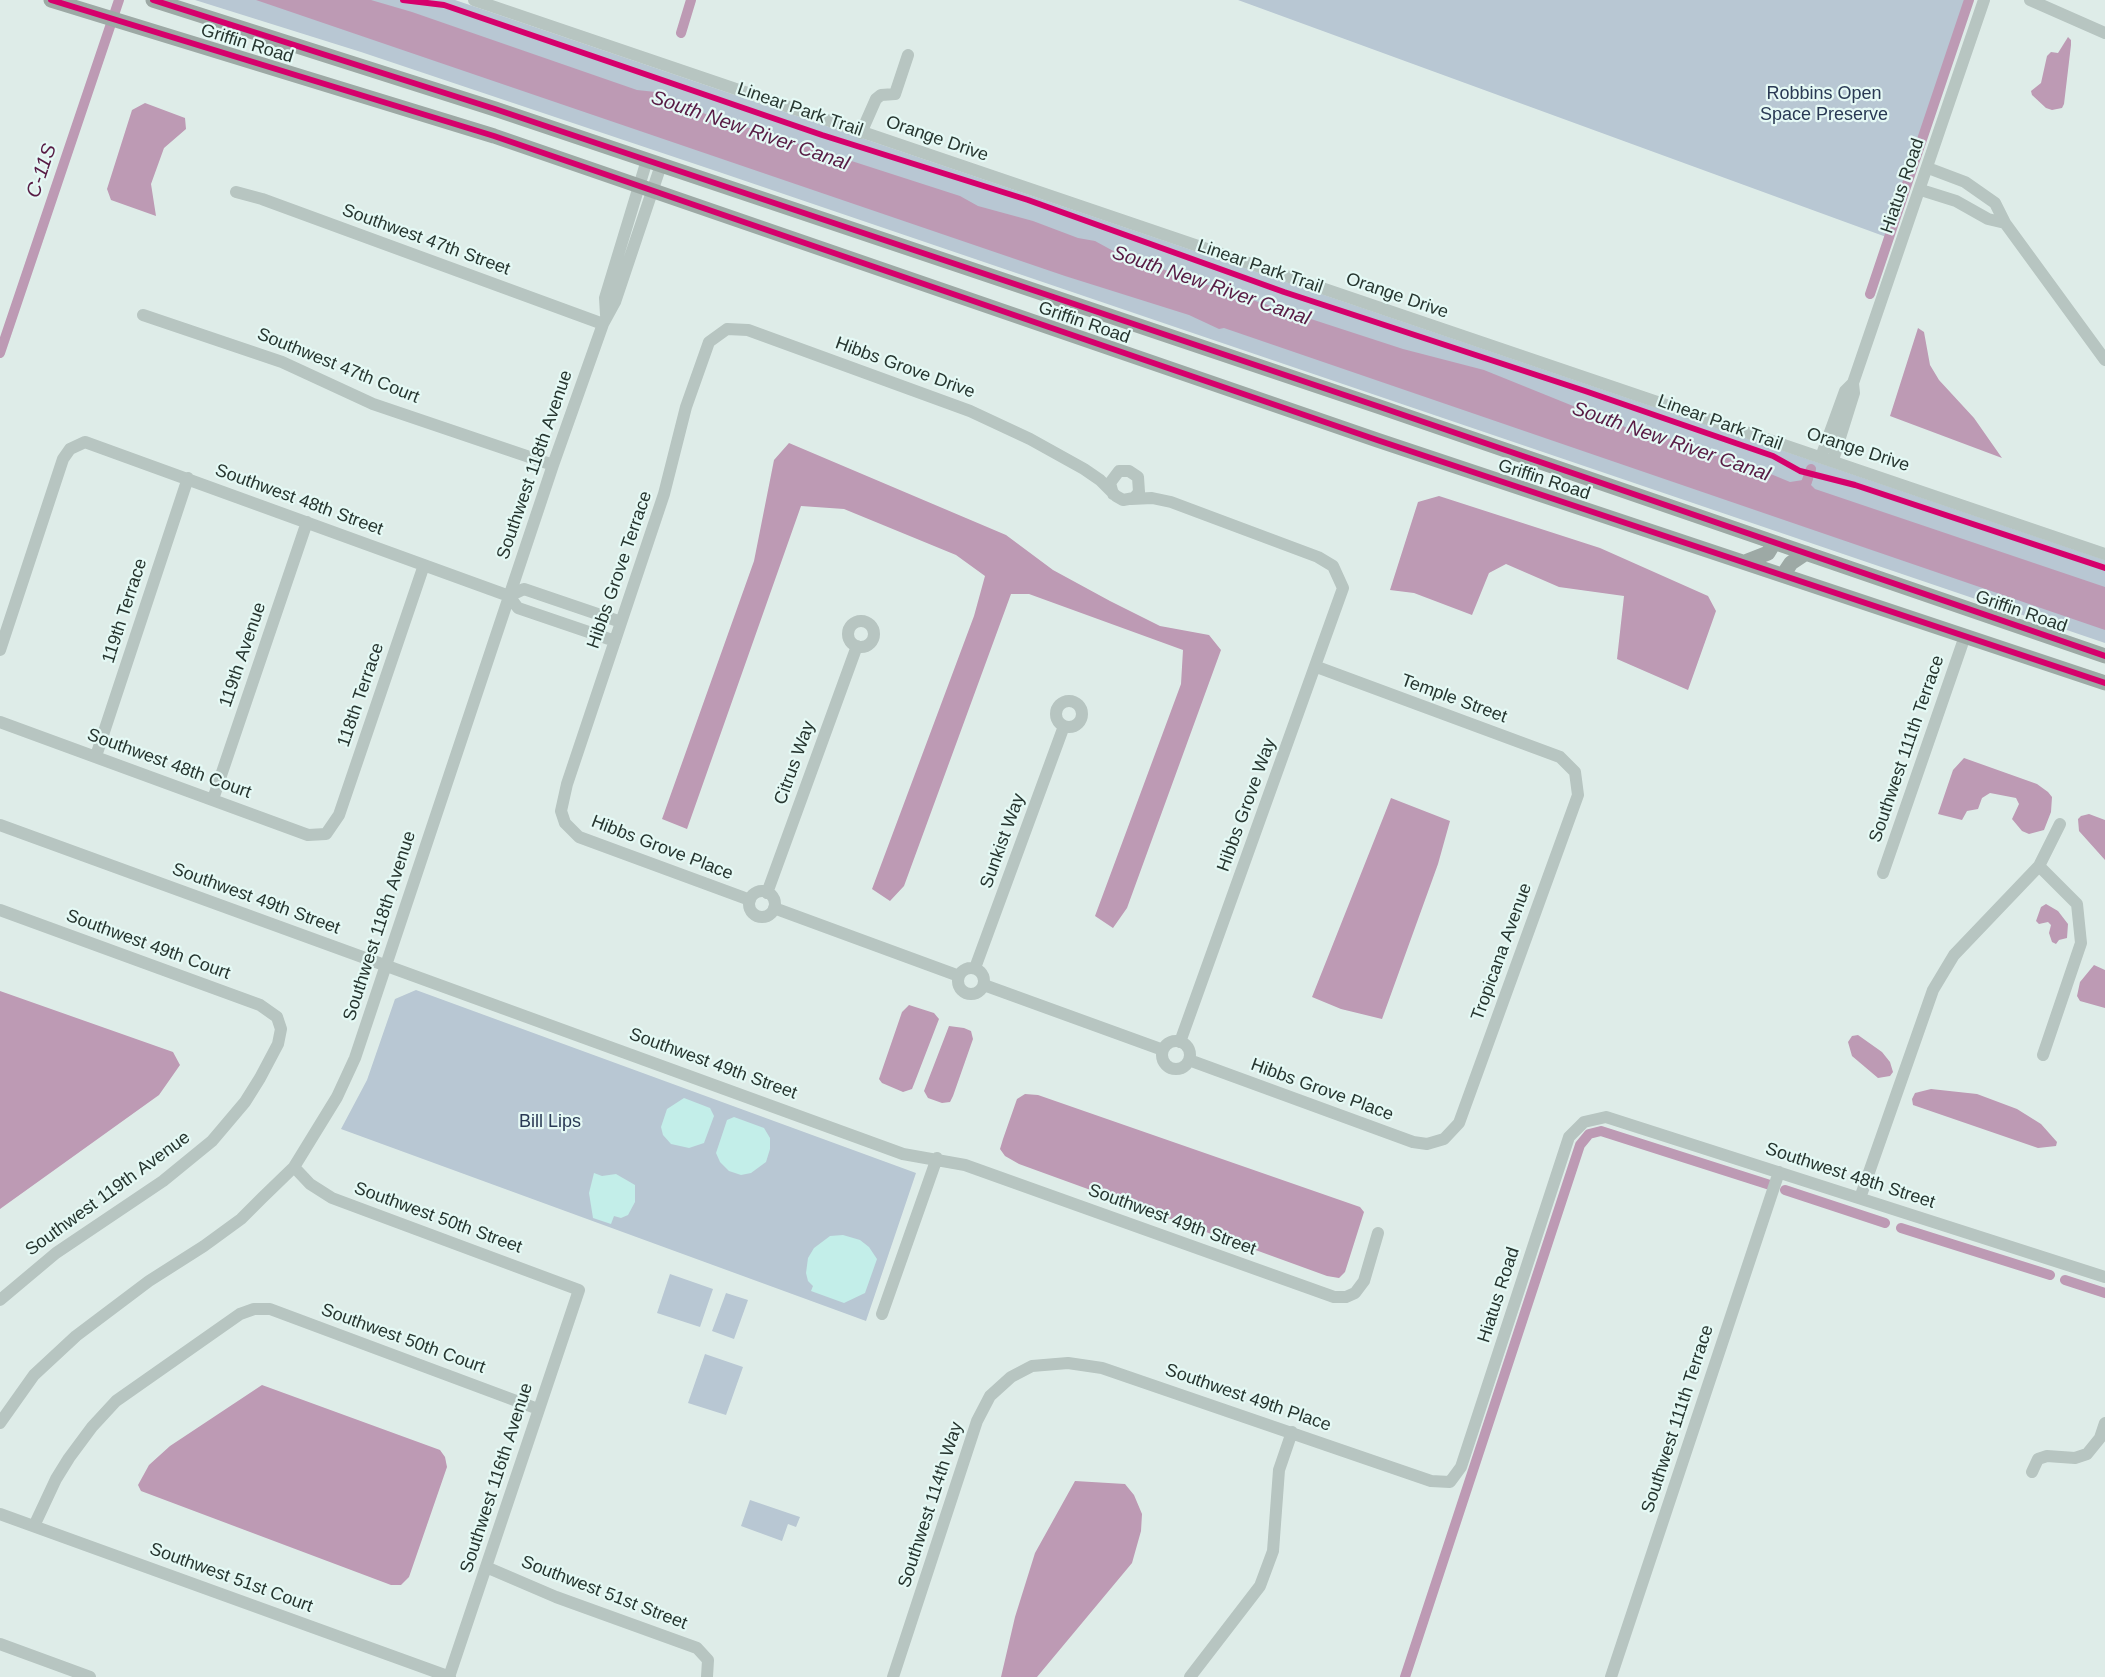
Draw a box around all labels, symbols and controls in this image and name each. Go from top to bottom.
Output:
street label: Griffin Road [198,20,296,68]
street label: Linear Park Trail [734,78,866,142]
park label: Robbins Open Space Preserve [1760,83,1888,125]
water label: South New River Canal [648,86,852,176]
street label: Orange Drive [883,111,991,167]
street label: Hiatus Road [1877,136,1929,236]
water label: C-11S [22,141,62,201]
street label: Southwest 47th Street [339,200,513,280]
street label: Linear Park Trail [1194,235,1326,299]
water label: South New River Canal [1109,241,1313,331]
street label: Orange Drive [1343,268,1451,324]
street label: Griffin Road [1035,297,1133,349]
street label: Southwest 47th Court [254,324,422,408]
street label: Hibbs Grove Drive [832,333,978,403]
street label: Southwest 118th Avenue [492,368,578,562]
street label: Linear Park Trail [1655,390,1785,456]
water label: South New River Canal [1569,397,1773,487]
street label: Orange Drive [1804,423,1912,477]
street label: Griffin Road [1495,455,1593,505]
street label: Southwest 48th Street [212,460,386,540]
street label: Hibbs Grove Terrace [583,488,657,652]
street label: 119th Terrace [98,556,152,666]
street label: Griffin Road [1972,586,2070,638]
street label: 119th Avenue [215,600,271,710]
street label: 118th Terrace [333,640,389,750]
street label: Southwest 111th Terrace [1865,653,1949,845]
street label: Temple Street [1398,670,1510,728]
street label: Citrus Way [770,718,820,808]
street label: Southwest 48th Court [84,724,254,804]
street label: Hibbs Grove Way [1213,735,1281,875]
street label: Sunkist Way [976,791,1030,891]
street label: Hibbs Grove Place [588,811,736,885]
street label: Southwest 118th Avenue [339,828,421,1024]
street label: Southwest 49th Street [169,859,343,939]
street label: Tropicana Avenue [1467,880,1537,1024]
street label: Southwest 49th Court [63,905,233,985]
street label: Southwest 49th Street [626,1024,800,1104]
street label: Hibbs Grove Place [1248,1054,1396,1126]
park label: Bill Lips [519,1111,581,1133]
street label: Southwest 119th Avenue [21,1127,195,1261]
street label: Southwest 48th Street [1762,1138,1938,1214]
street label: Southwest 50th Street [351,1178,525,1258]
street label: Southwest 49th Street [1085,1180,1259,1260]
street label: Hiatus Road [1473,1245,1525,1345]
street label: Southwest 50th Court [318,1299,488,1379]
street label: Southwest 111th Terrace [1637,1322,1719,1516]
street label: Southwest 49th Place [1162,1359,1334,1437]
street label: Southwest 116th Avenue [456,1380,538,1576]
street label: Southwest 114th Way [894,1419,968,1591]
street label: Southwest 51st Court [146,1538,316,1618]
street label: Southwest 51st Street [518,1551,690,1635]

